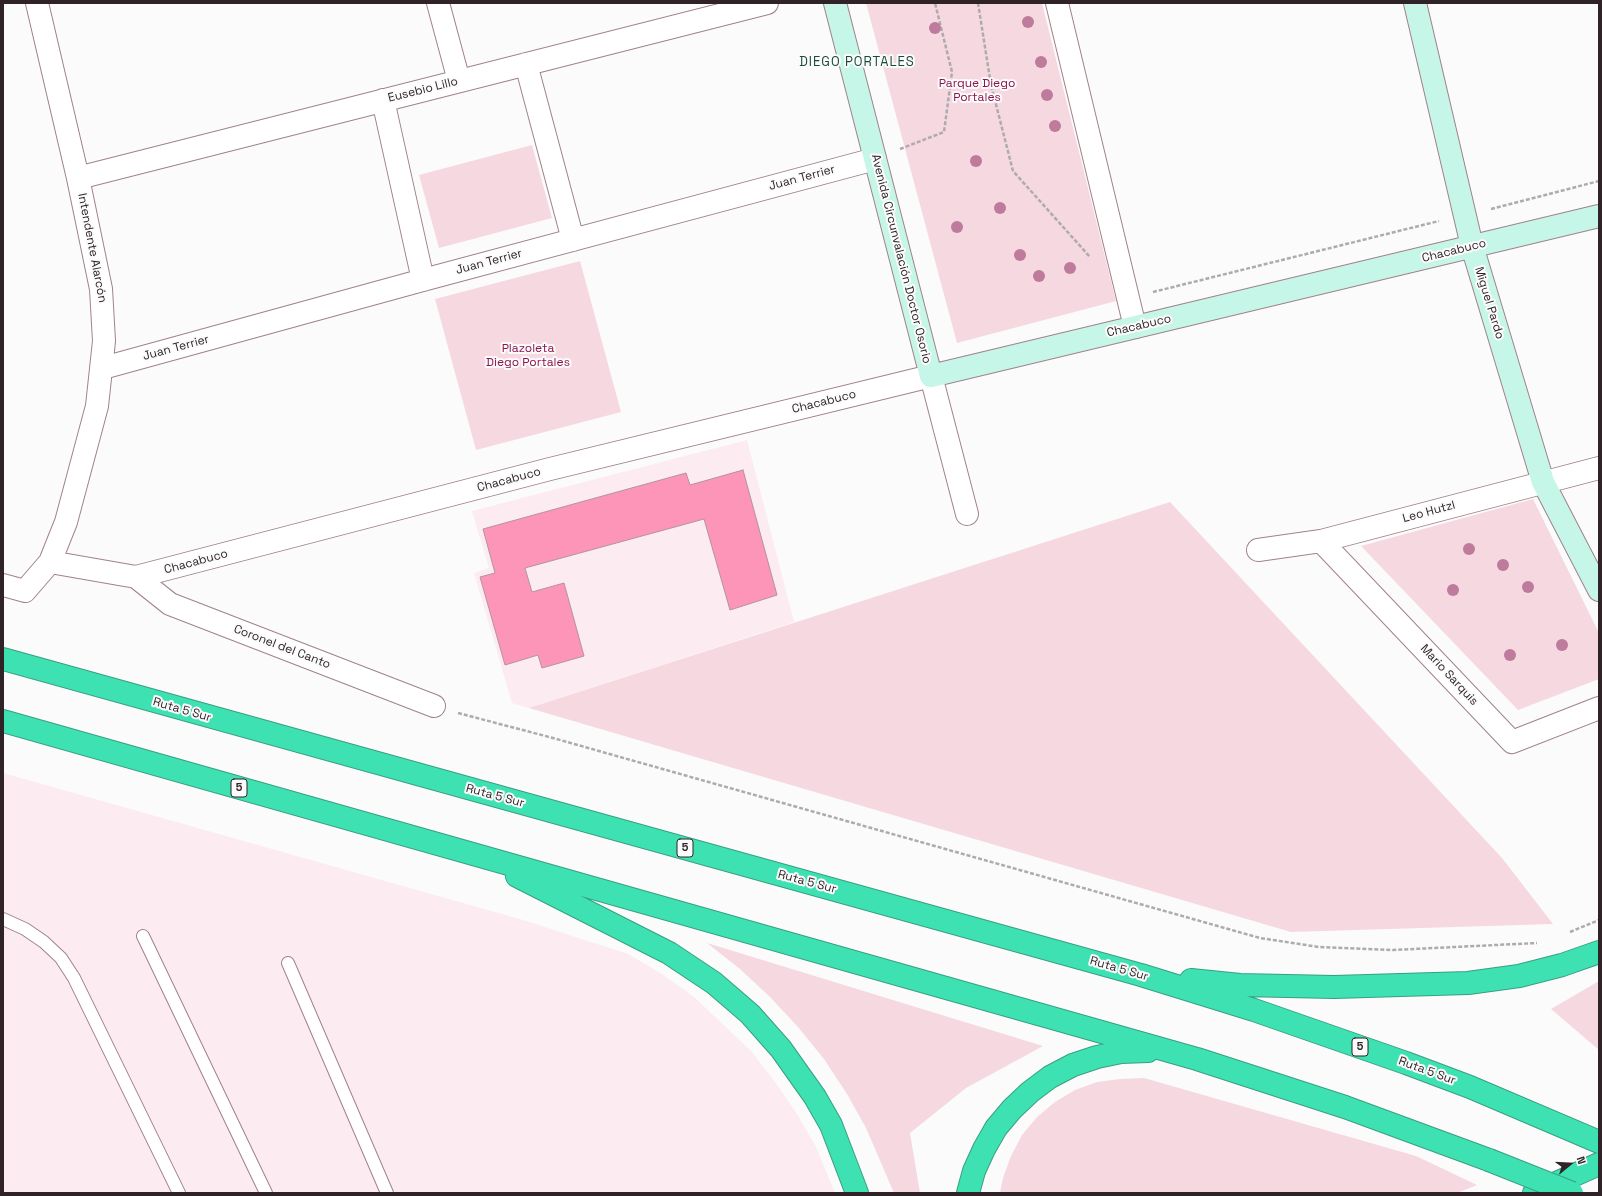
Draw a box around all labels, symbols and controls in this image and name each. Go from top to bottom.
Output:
district label: DIEGO PORTALES [799,54,915,70]
street label: Eusebio Lillo [387,74,459,106]
park label: Parque Diego Portales [939,77,1015,105]
street label: Avenida Circunvalación Doctor Osorio [868,153,934,365]
street label: Juan Terrier [767,162,837,194]
street label: Intendente Alarcón [74,192,110,304]
street label: Chacabuco [1420,236,1488,266]
street label: Juan Terrier [454,246,524,278]
street label: Miguel Pardo [1471,265,1507,341]
street label: Chacabuco [1105,312,1173,340]
street label: Juan Terrier [141,332,211,364]
park label: Plazoleta Diego Portales [486,342,570,370]
street label: Chacabuco [790,387,858,417]
street label: Chacabuco [475,465,543,495]
street label: Leo Hutzl [1401,498,1457,526]
street label: Chacabuco [162,547,230,577]
street label: Coronel del Canto [231,622,333,672]
street label: Mario Sarquis [1417,642,1481,708]
street label: Ruta 5 Sur [151,695,213,725]
road number: 5 [231,779,247,797]
street label: Ruta 5 Sur [464,781,526,811]
road number: 5 [677,839,693,857]
street label: Ruta 5 Sur [776,867,838,897]
street label: Ruta 5 Sur [1088,954,1150,984]
road number: 5 [1352,1038,1368,1056]
street label: Ruta 5 Sur [1396,1054,1458,1088]
north arrow [1550,1144,1590,1184]
text: N [1574,1155,1589,1166]

